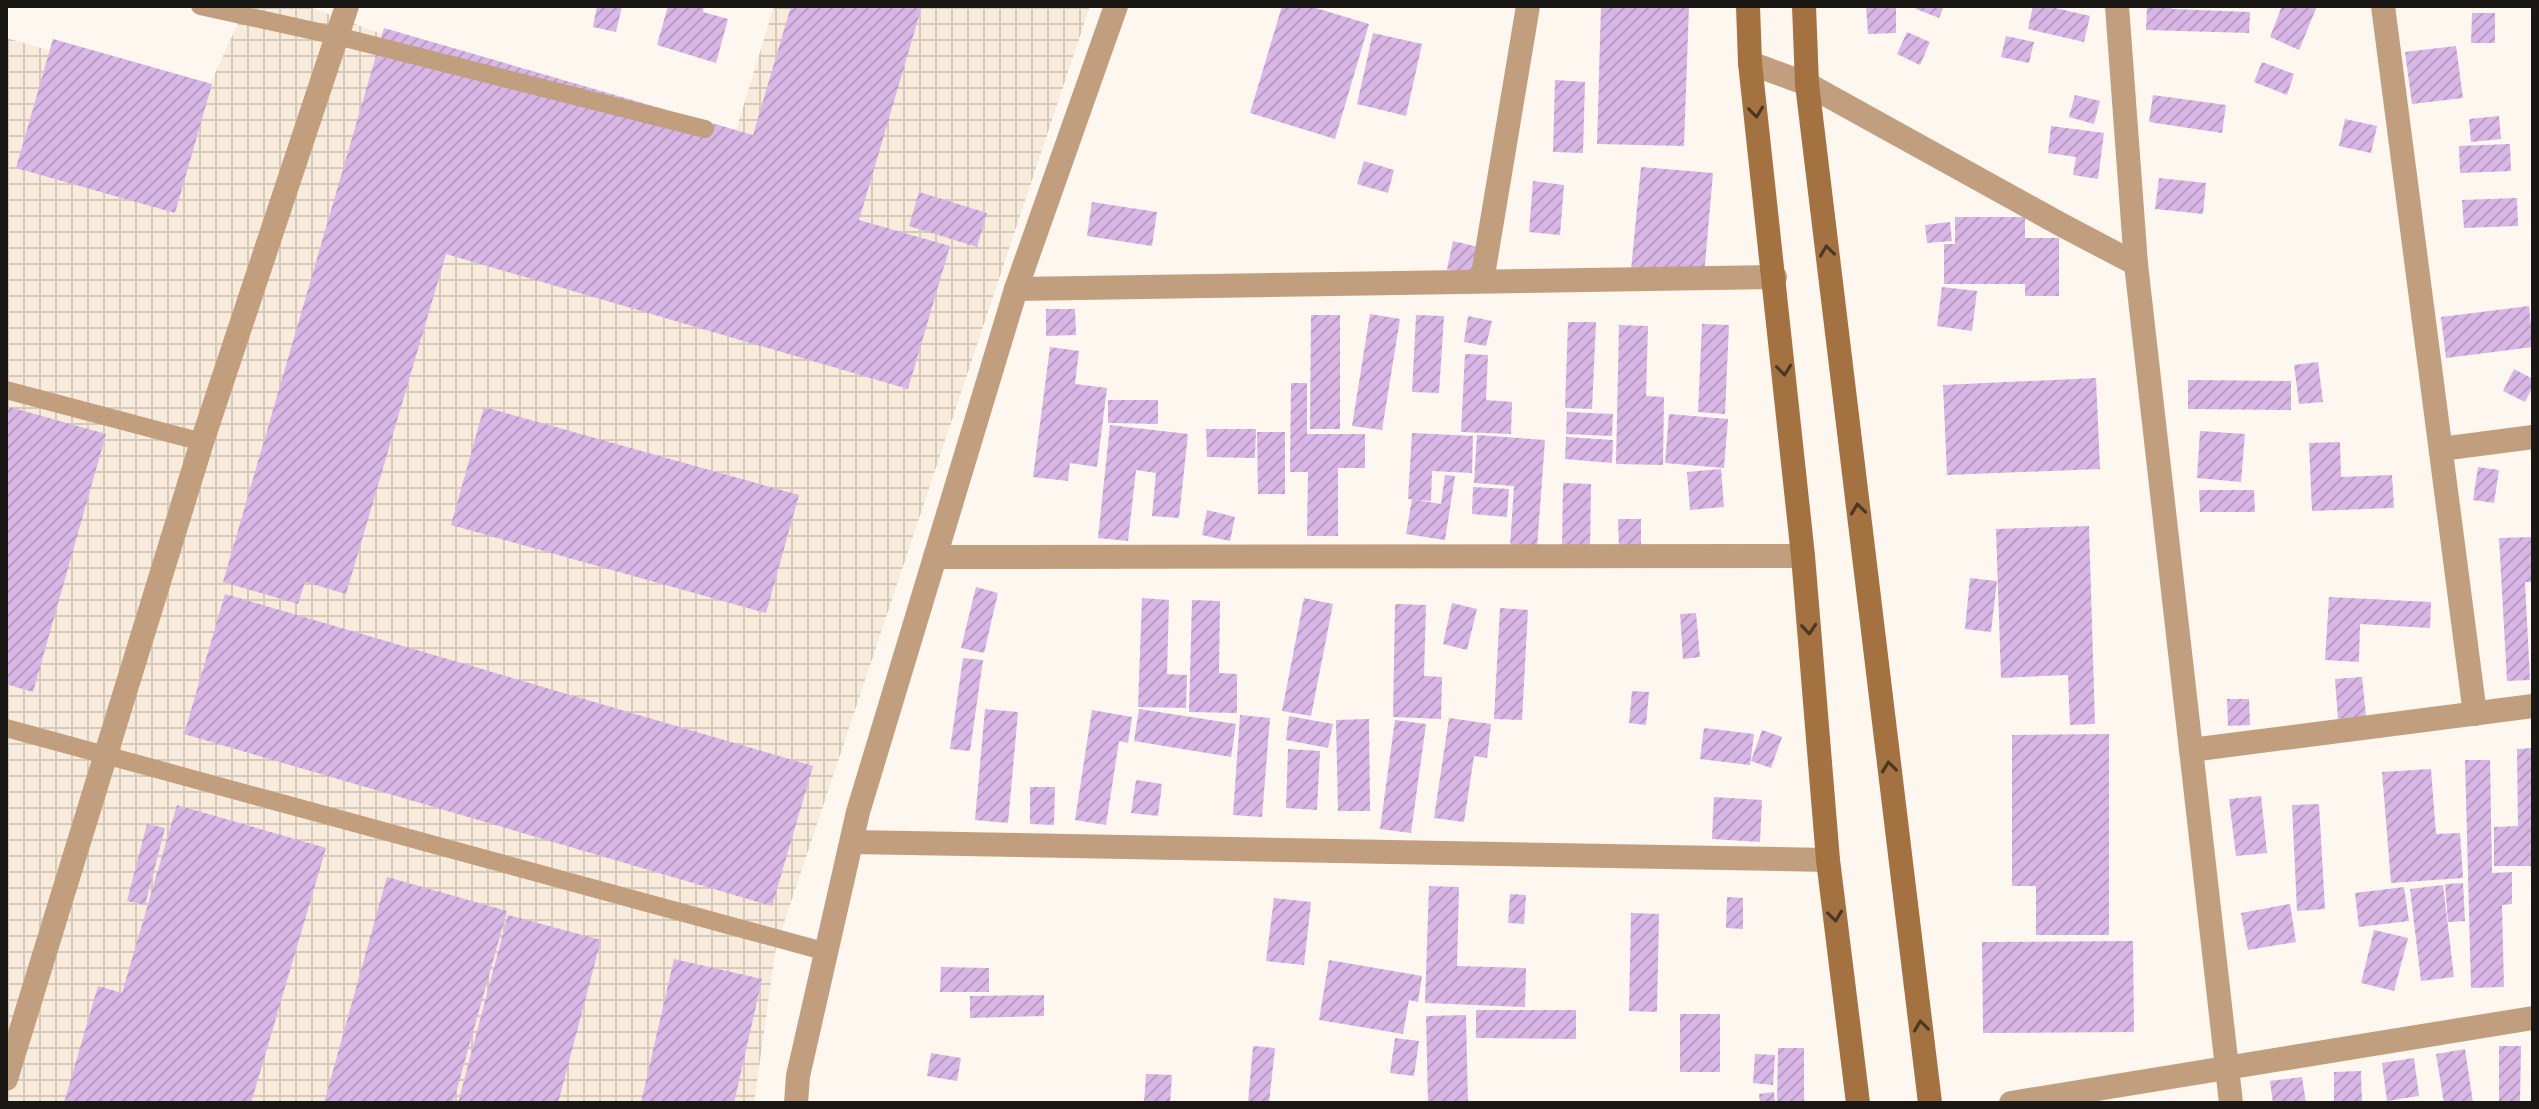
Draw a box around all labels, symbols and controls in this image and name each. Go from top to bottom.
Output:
one-way arrow [1747,105,1764,119]
one-way arrow [1819,244,1836,257]
one-way arrow [1776,364,1793,377]
one-way arrow [1850,502,1867,515]
one-way arrow [1800,623,1817,636]
one-way arrow [1881,761,1898,774]
one-way arrow [1826,909,1843,923]
one-way arrow [1912,1019,1929,1032]

